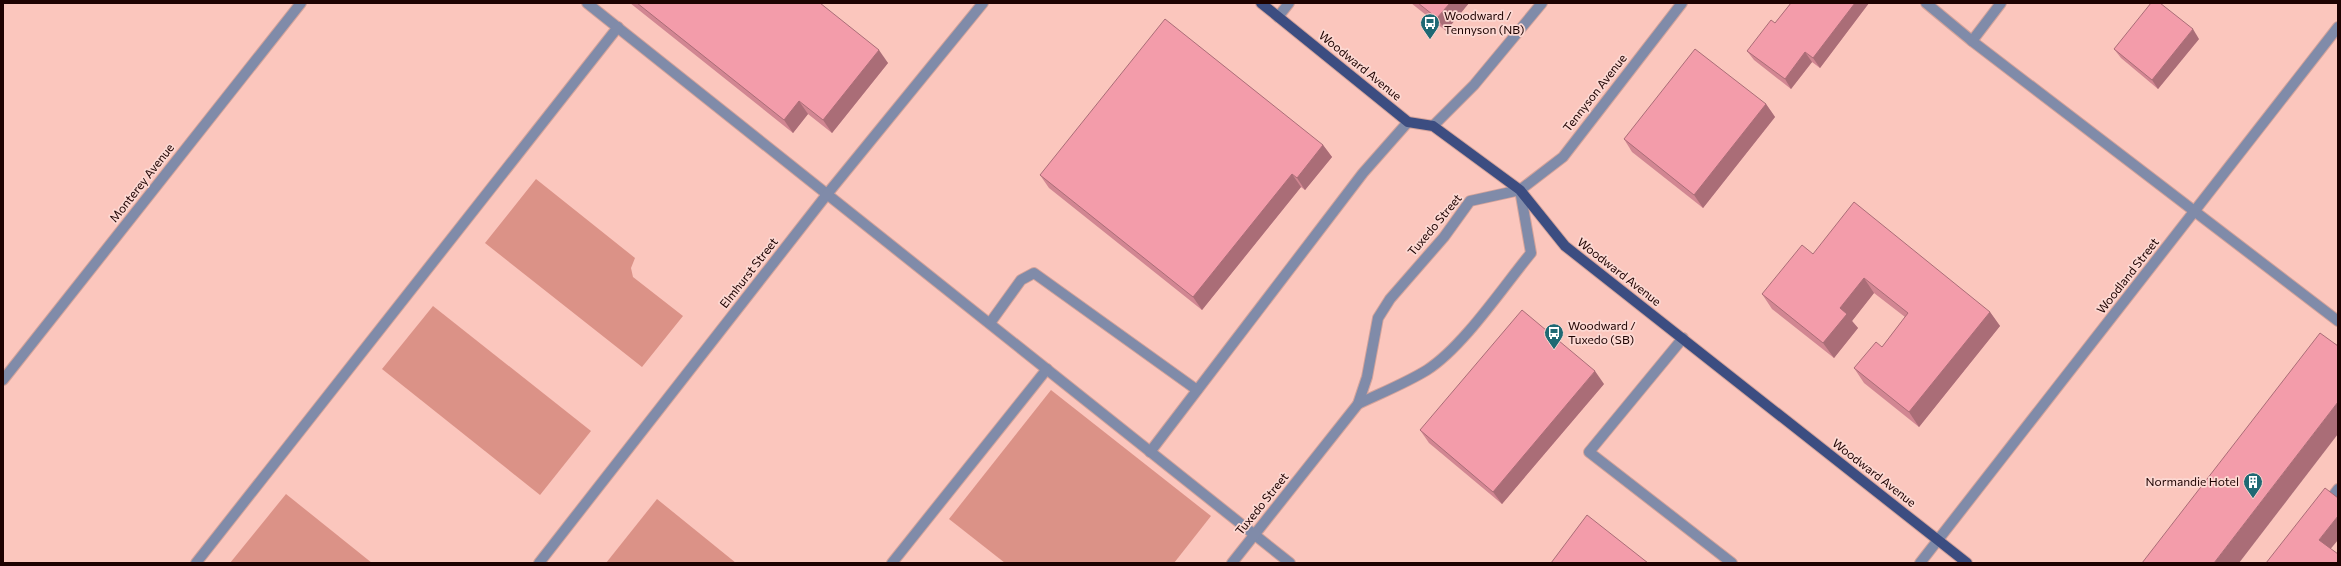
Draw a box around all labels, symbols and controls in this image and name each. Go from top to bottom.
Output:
place label: Woodward / Tennyson (NB) [1444,8,1524,36]
bus stop icon: Woodward / Tennyson (NB) [1419,12,1441,40]
street label: Woodward Avenue [1316,28,1405,103]
street label: Tennyson Avenue [1560,51,1629,134]
street label: Monterey Avenue [106,140,176,225]
street label: Tuxedo Street [1404,191,1464,258]
street label: Elmhurst Street [716,234,780,310]
street label: Woodward Avenue [1575,234,1664,308]
street label: Woodland Street [2093,235,2161,316]
place label: Woodward / Tuxedo (SB) [1568,318,1636,346]
bus stop icon: Woodward / Tuxedo (SB) [1543,322,1565,350]
street label: Woodward Avenue [1830,435,1919,509]
street label: Tuxedo Street [1232,469,1291,537]
building icon: Normandie Hotel [2242,471,2264,499]
place label: Normandie Hotel [2145,474,2239,488]

